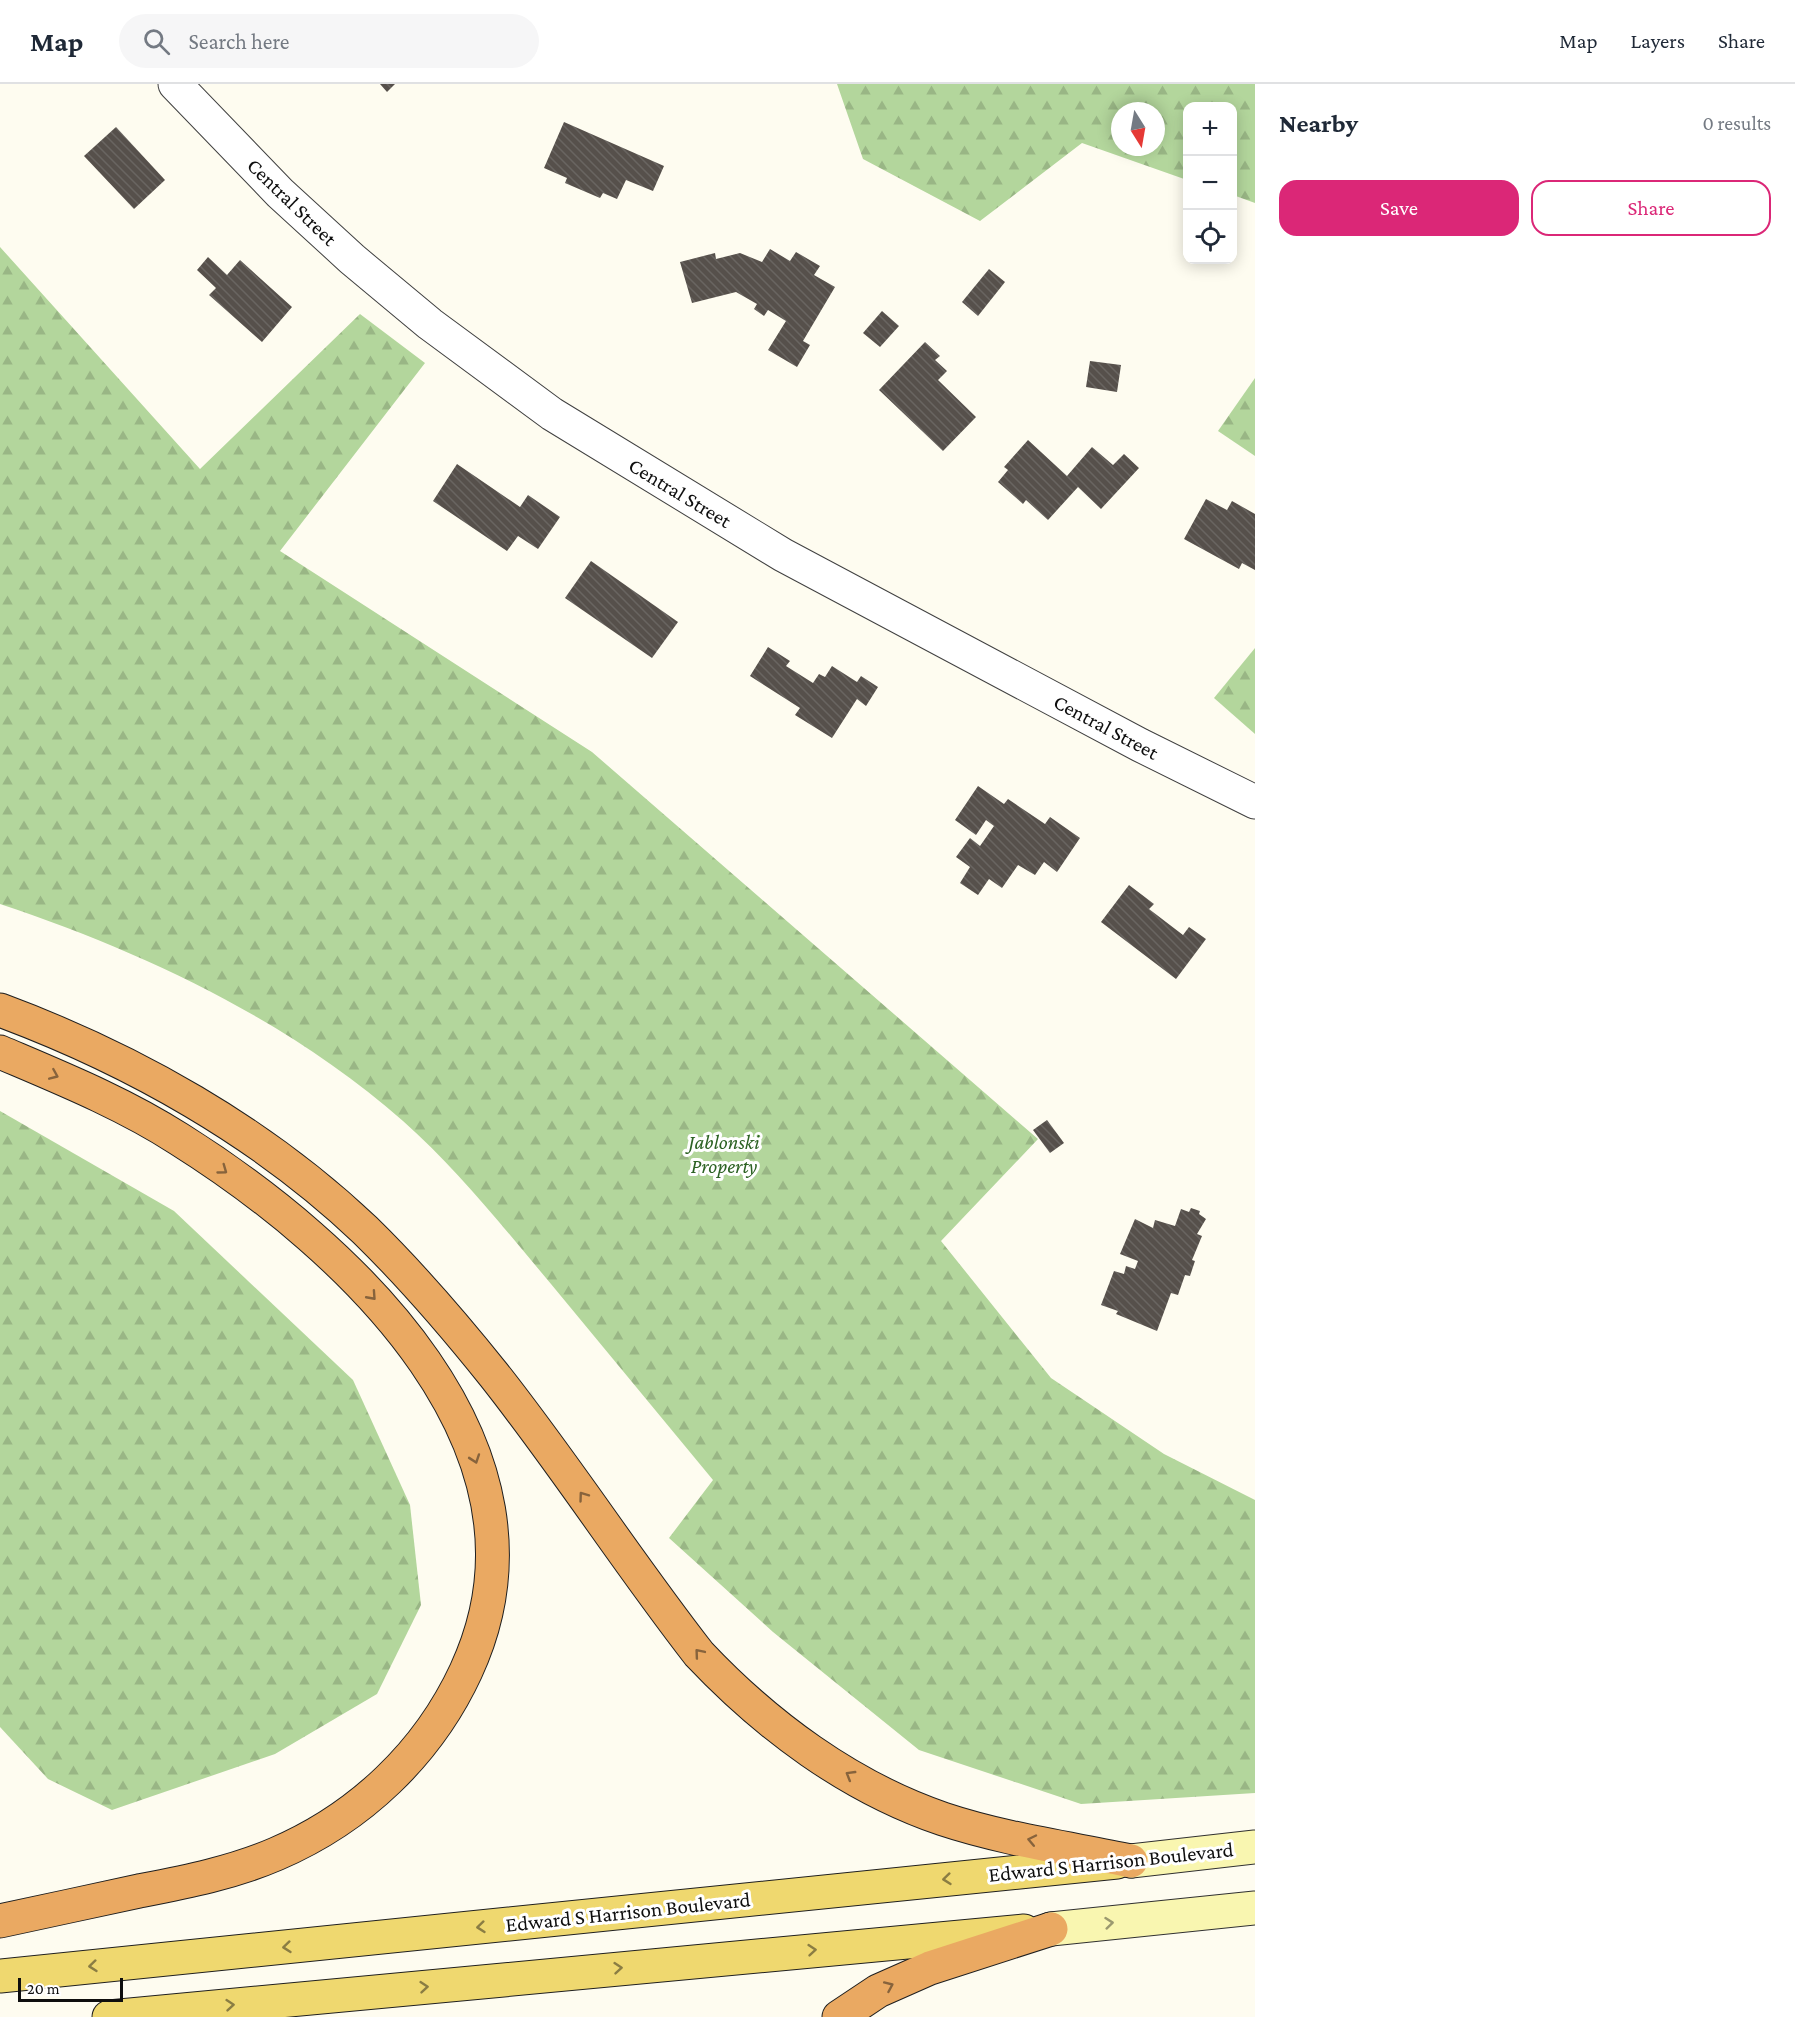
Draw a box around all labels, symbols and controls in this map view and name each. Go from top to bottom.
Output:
search box [119,14,539,68]
icon: search [140,25,173,58]
text: Map [30,26,83,57]
text: Search here [188,29,289,54]
text: Map [1559,29,1598,53]
text: Layers [1631,29,1685,53]
text: Share [1718,29,1765,53]
north arrow [1111,102,1165,156]
map controls [1183,102,1237,264]
button: + [1183,102,1237,156]
text: Nearby [1279,109,1358,138]
text: 0 results [1702,112,1771,134]
street label: Central Street [242,153,343,251]
button: − [1183,156,1237,210]
button: Save [1279,180,1519,236]
button: Share [1531,180,1771,236]
button: locate [1183,210,1237,264]
street label: Central Street [624,453,736,533]
street label: Central Street [1050,689,1163,765]
one-way arrow [47,1068,58,1080]
park label: Jablonski Property [684,1130,760,1178]
one-way arrow [217,1163,228,1174]
one-way arrow [365,1289,376,1300]
one-way arrow [467,1454,480,1464]
one-way arrow [579,1492,590,1503]
one-way arrow [695,1649,706,1660]
one-way arrow [846,1770,856,1782]
one-way arrow [1027,1834,1037,1847]
street label: Edward S Harrison Boulevard [987,1837,1235,1887]
one-way arrow [942,1872,952,1885]
street label: Edward S Harrison Boulevard [504,1887,752,1937]
one-way arrow [1105,1917,1114,1930]
one-way arrow [477,1920,486,1933]
one-way arrow [283,1940,292,1953]
one-way arrow [807,1944,816,1957]
one-way arrow [89,1960,98,1972]
one-way arrow [613,1962,622,1975]
scale bar [18,1975,123,2002]
text: 20 m [27,1980,60,1997]
one-way arrow [419,1981,428,1994]
one-way arrow [883,1981,894,1993]
one-way arrow [225,1999,234,2012]

